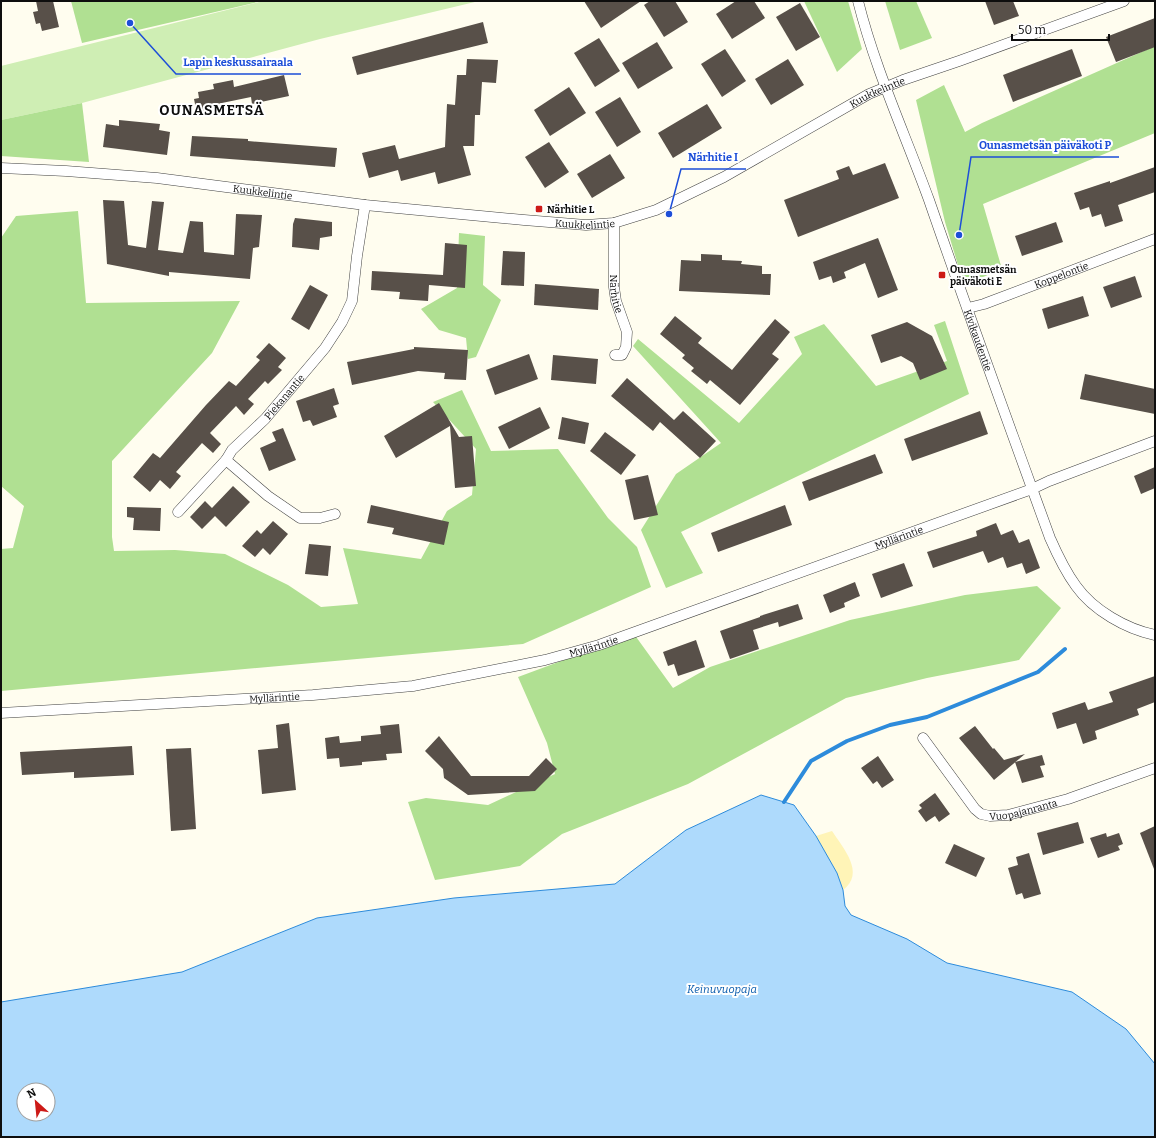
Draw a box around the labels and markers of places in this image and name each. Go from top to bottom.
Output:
callout: Lapin keskussairaala [176,51,301,74]
callout: Ounasmetsän päiväkoti P [971,134,1119,157]
callout: Närhitie I [681,146,746,169]
marker: Närhitie L [534,204,544,214]
place label: Närhitie L [547,204,595,216]
place label: Ounasmetsän päiväkoti E [950,264,1017,288]
marker: Ounasmetsän päiväkoti E [937,270,947,280]

